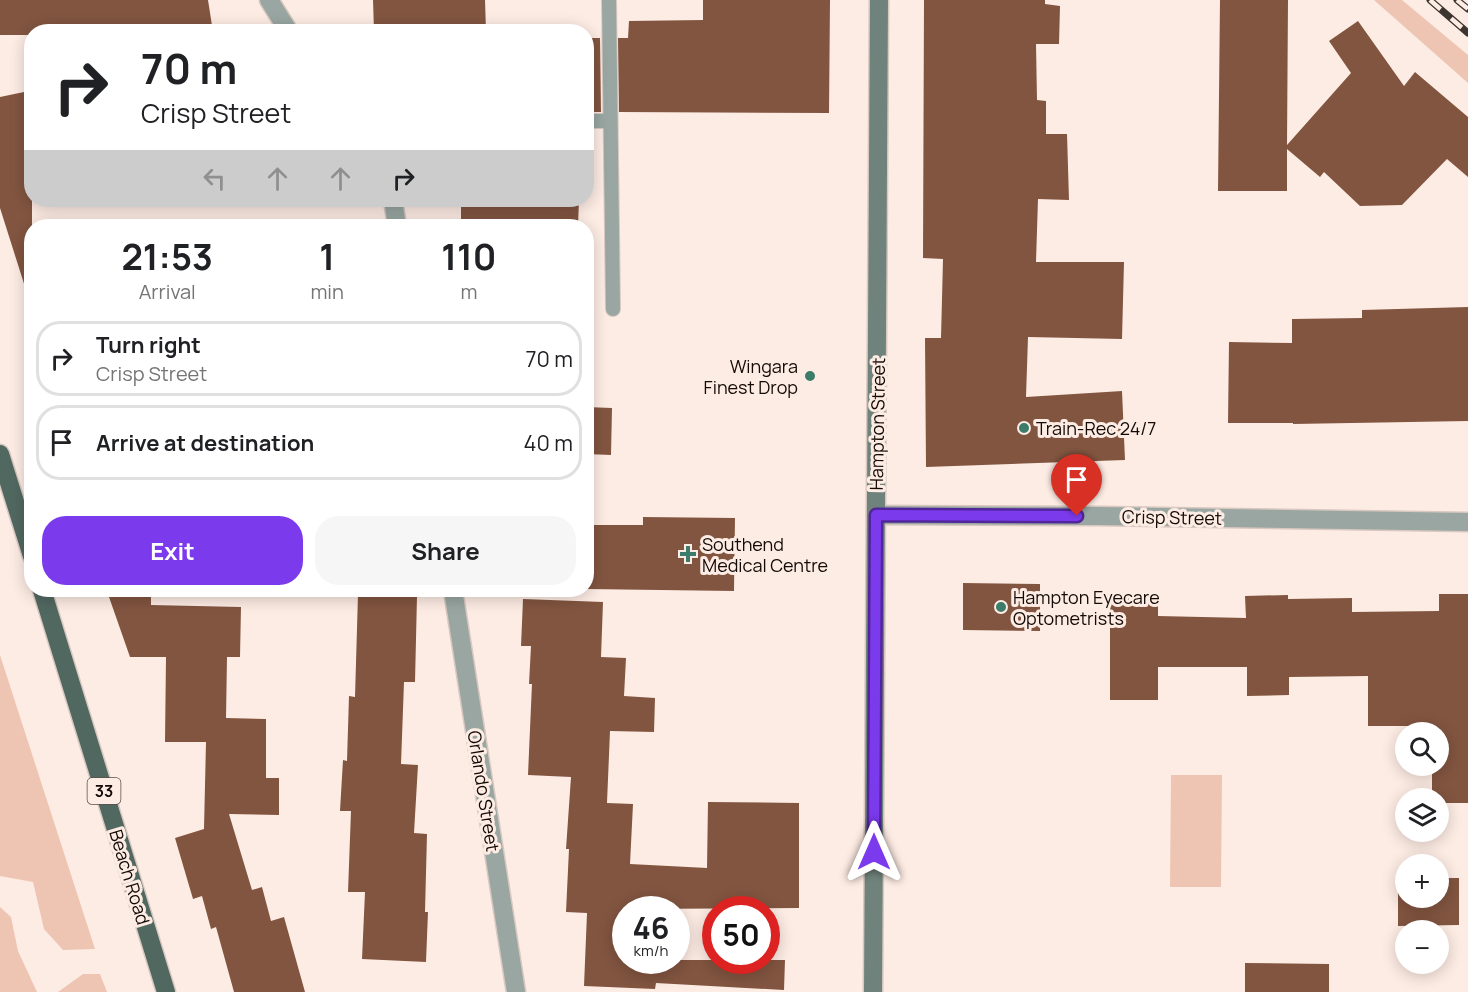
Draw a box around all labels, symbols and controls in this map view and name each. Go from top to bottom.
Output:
text: 70 m [141,39,237,97]
icon: right [42,48,120,126]
text: Crisp Street [141,94,291,131]
icon: left [198,162,231,195]
icon: ahead [261,162,294,195]
icon: ahead [324,162,357,195]
icon: right [387,162,420,195]
text: 21:53 [121,232,213,281]
text: 1 [319,232,335,281]
text: 110 [441,232,497,281]
text: Arrival [139,278,196,305]
text: min [310,278,344,305]
text: m [460,278,477,305]
text: Turn right [96,330,201,360]
icon: right [45,342,78,375]
text: 70 m [525,344,573,374]
place label: Wingara Finest Drop [704,354,798,399]
street label: Hampton Street [864,357,890,491]
text: Crisp Street [96,360,207,387]
marker: Wingara Finest Drop [803,369,817,383]
place label: Train-Rec 24/7 [1036,416,1156,440]
marker: Train-Rec 24/7 [1017,421,1031,435]
icon: arrive [45,426,78,459]
text: Arrive at destination [96,428,314,458]
text: 40 m [524,428,573,458]
pin [1051,454,1102,516]
icon: arrive [1060,463,1093,496]
street label: Crisp Street [1122,504,1222,530]
button: Exit [42,516,303,585]
button: Share [315,516,576,585]
place label: Southend Medical Centre [702,532,828,577]
marker: Southend Medical Centre [679,545,697,563]
place label: Hampton Eyecare Optometrists [1013,585,1160,630]
marker: Hampton Eyecare Optometrists [994,600,1008,614]
map controls [1395,722,1449,974]
button: search [1395,722,1449,776]
street label: Orlando Street [463,729,505,853]
road number: 33 [88,778,120,804]
button: layers [1395,788,1449,842]
position arrow [842,820,906,884]
street label: Beach Road [104,826,156,928]
button: + [1395,854,1449,908]
speed limit sign: 50 [702,896,780,974]
text: 46 [633,907,669,948]
button: − [1395,920,1449,974]
text: km/h [634,940,668,961]

